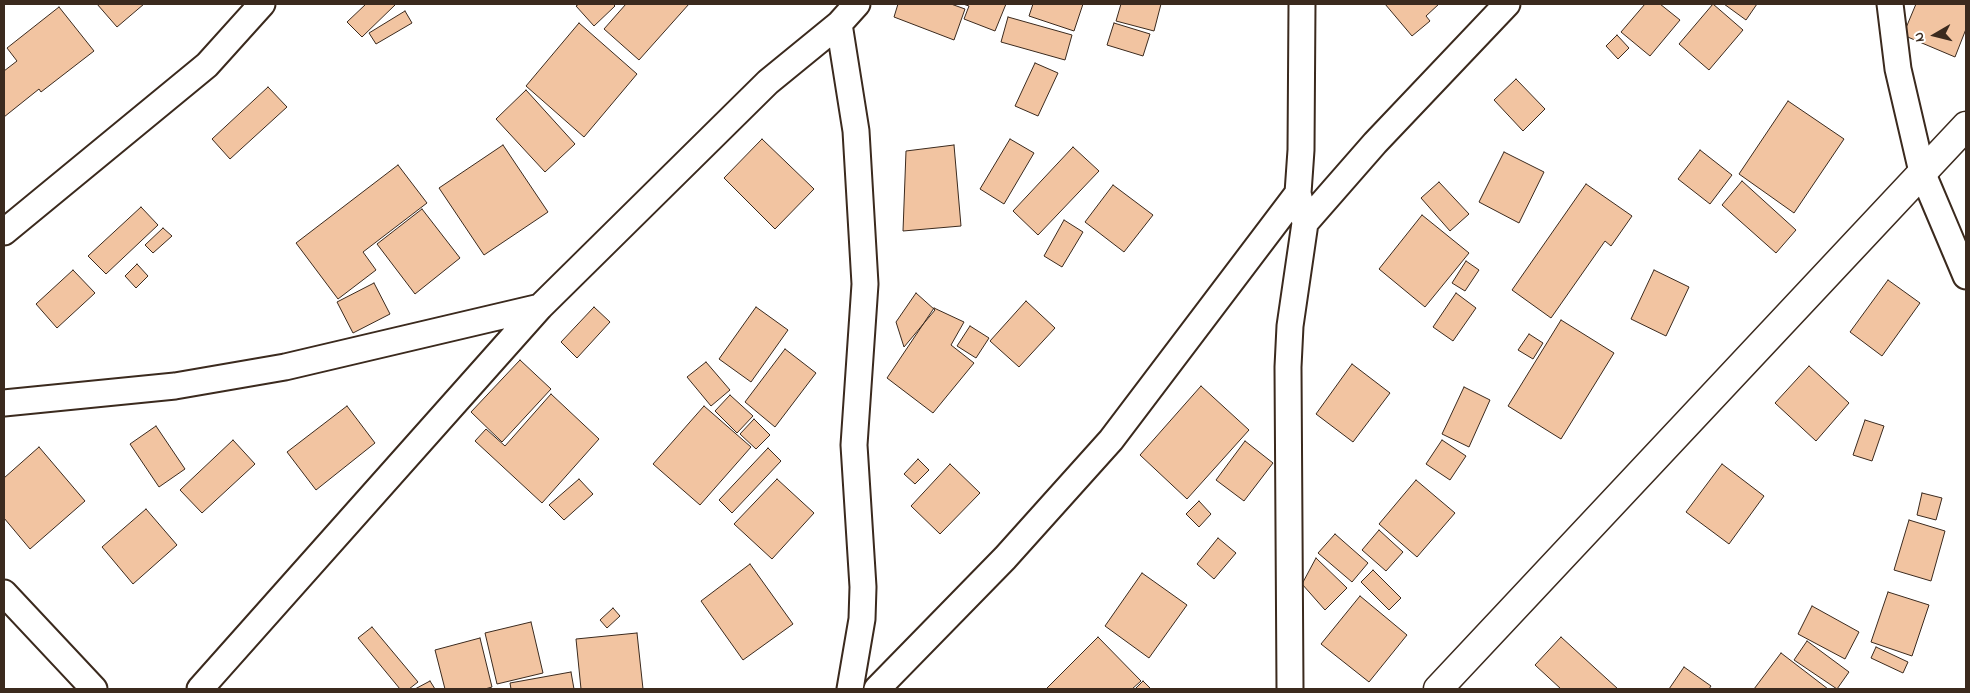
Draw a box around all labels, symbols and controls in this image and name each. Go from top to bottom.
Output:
north arrow [1910,10,1960,60]
text: N [1909,31,1931,43]

